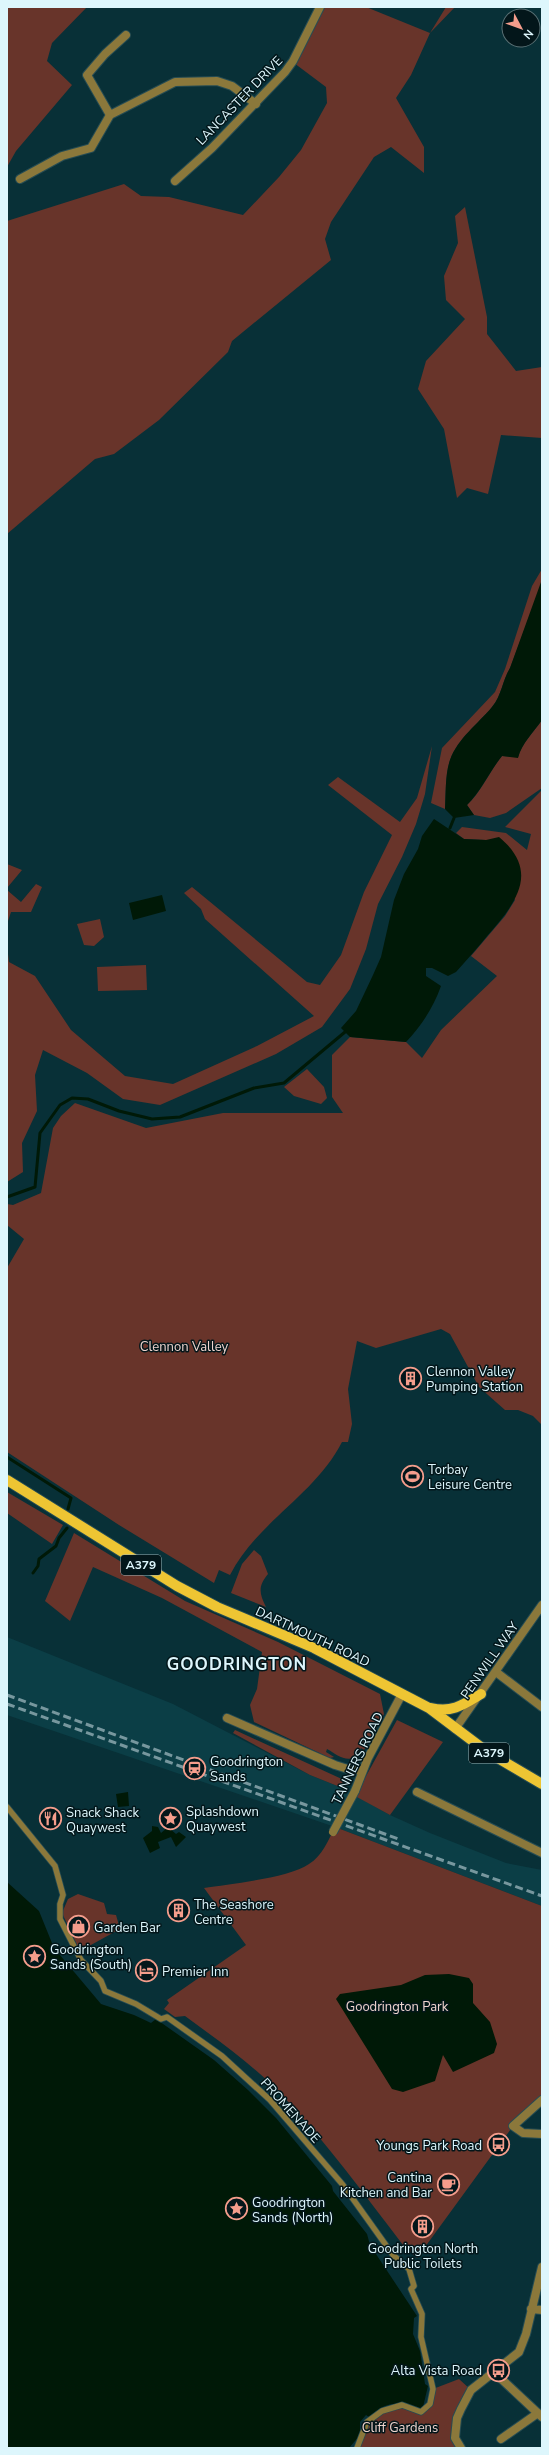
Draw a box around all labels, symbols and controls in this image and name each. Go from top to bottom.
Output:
north arrow [501,8,541,48]
text: N [520,26,537,42]
street label: LANCASTER DRIVE [193,52,287,149]
park label: Clennon Valley [140,1338,229,1356]
place label: Clennon Valley Pumping Station [426,1363,523,1396]
building icon: Clennon Valley Pumping Station [398,1365,424,1391]
place label: Torbay Leisure Centre [428,1461,512,1494]
sports icon: Torbay Leisure Centre [400,1463,426,1489]
road number: A379 [121,1555,161,1575]
street label: DARTMOUTH ROAD [252,1602,373,1671]
street label: PENWILL WAY [456,1618,523,1703]
district label: GOODRINGTON [167,1653,307,1676]
street label: TANNERS ROAD [328,1709,388,1808]
road number: A379 [469,1743,509,1763]
place label: Goodrington Sands [210,1753,283,1786]
station icon: Goodrington Sands [182,1755,208,1781]
place label: Splashdown Quaywest [186,1803,259,1836]
place label: Snack Shack Quaywest [66,1804,139,1837]
place icon: Splashdown Quaywest [158,1805,184,1831]
restaurant icon: Snack Shack Quaywest [37,1806,63,1832]
place label: The Seashore Centre [194,1896,274,1929]
building icon: The Seashore Centre [166,1898,192,1924]
shop icon: Garden Bar [66,1914,92,1940]
place label: Garden Bar [94,1919,161,1937]
place label: Goodrington Sands (South) [50,1941,132,1974]
place icon: Goodrington Sands (South) [21,1943,47,1969]
hotel icon: Premier Inn [134,1958,160,1984]
place label: Premier Inn [162,1963,229,1981]
park label: Goodrington Park [346,1998,449,2016]
street label: PROMENADE [256,2074,324,2147]
bus stop icon: Youngs Park Road [485,2132,511,2158]
place label: Youngs Park Road [376,2137,482,2155]
place label: Cantina Kitchen and Bar [340,2169,432,2202]
cafe icon: Cantina Kitchen and Bar [435,2171,461,2197]
place label: Goodrington Sands (North) [252,2194,333,2227]
place icon: Goodrington Sands (North) [223,2196,249,2222]
building icon: Goodrington North Public Toilets [410,2213,436,2239]
place label: Goodrington North Public Toilets [368,2240,478,2273]
bus stop icon: Alta Vista Road [485,2357,511,2383]
place label: Alta Vista Road [391,2362,482,2380]
park label: Cliff Gardens [362,2419,438,2437]

